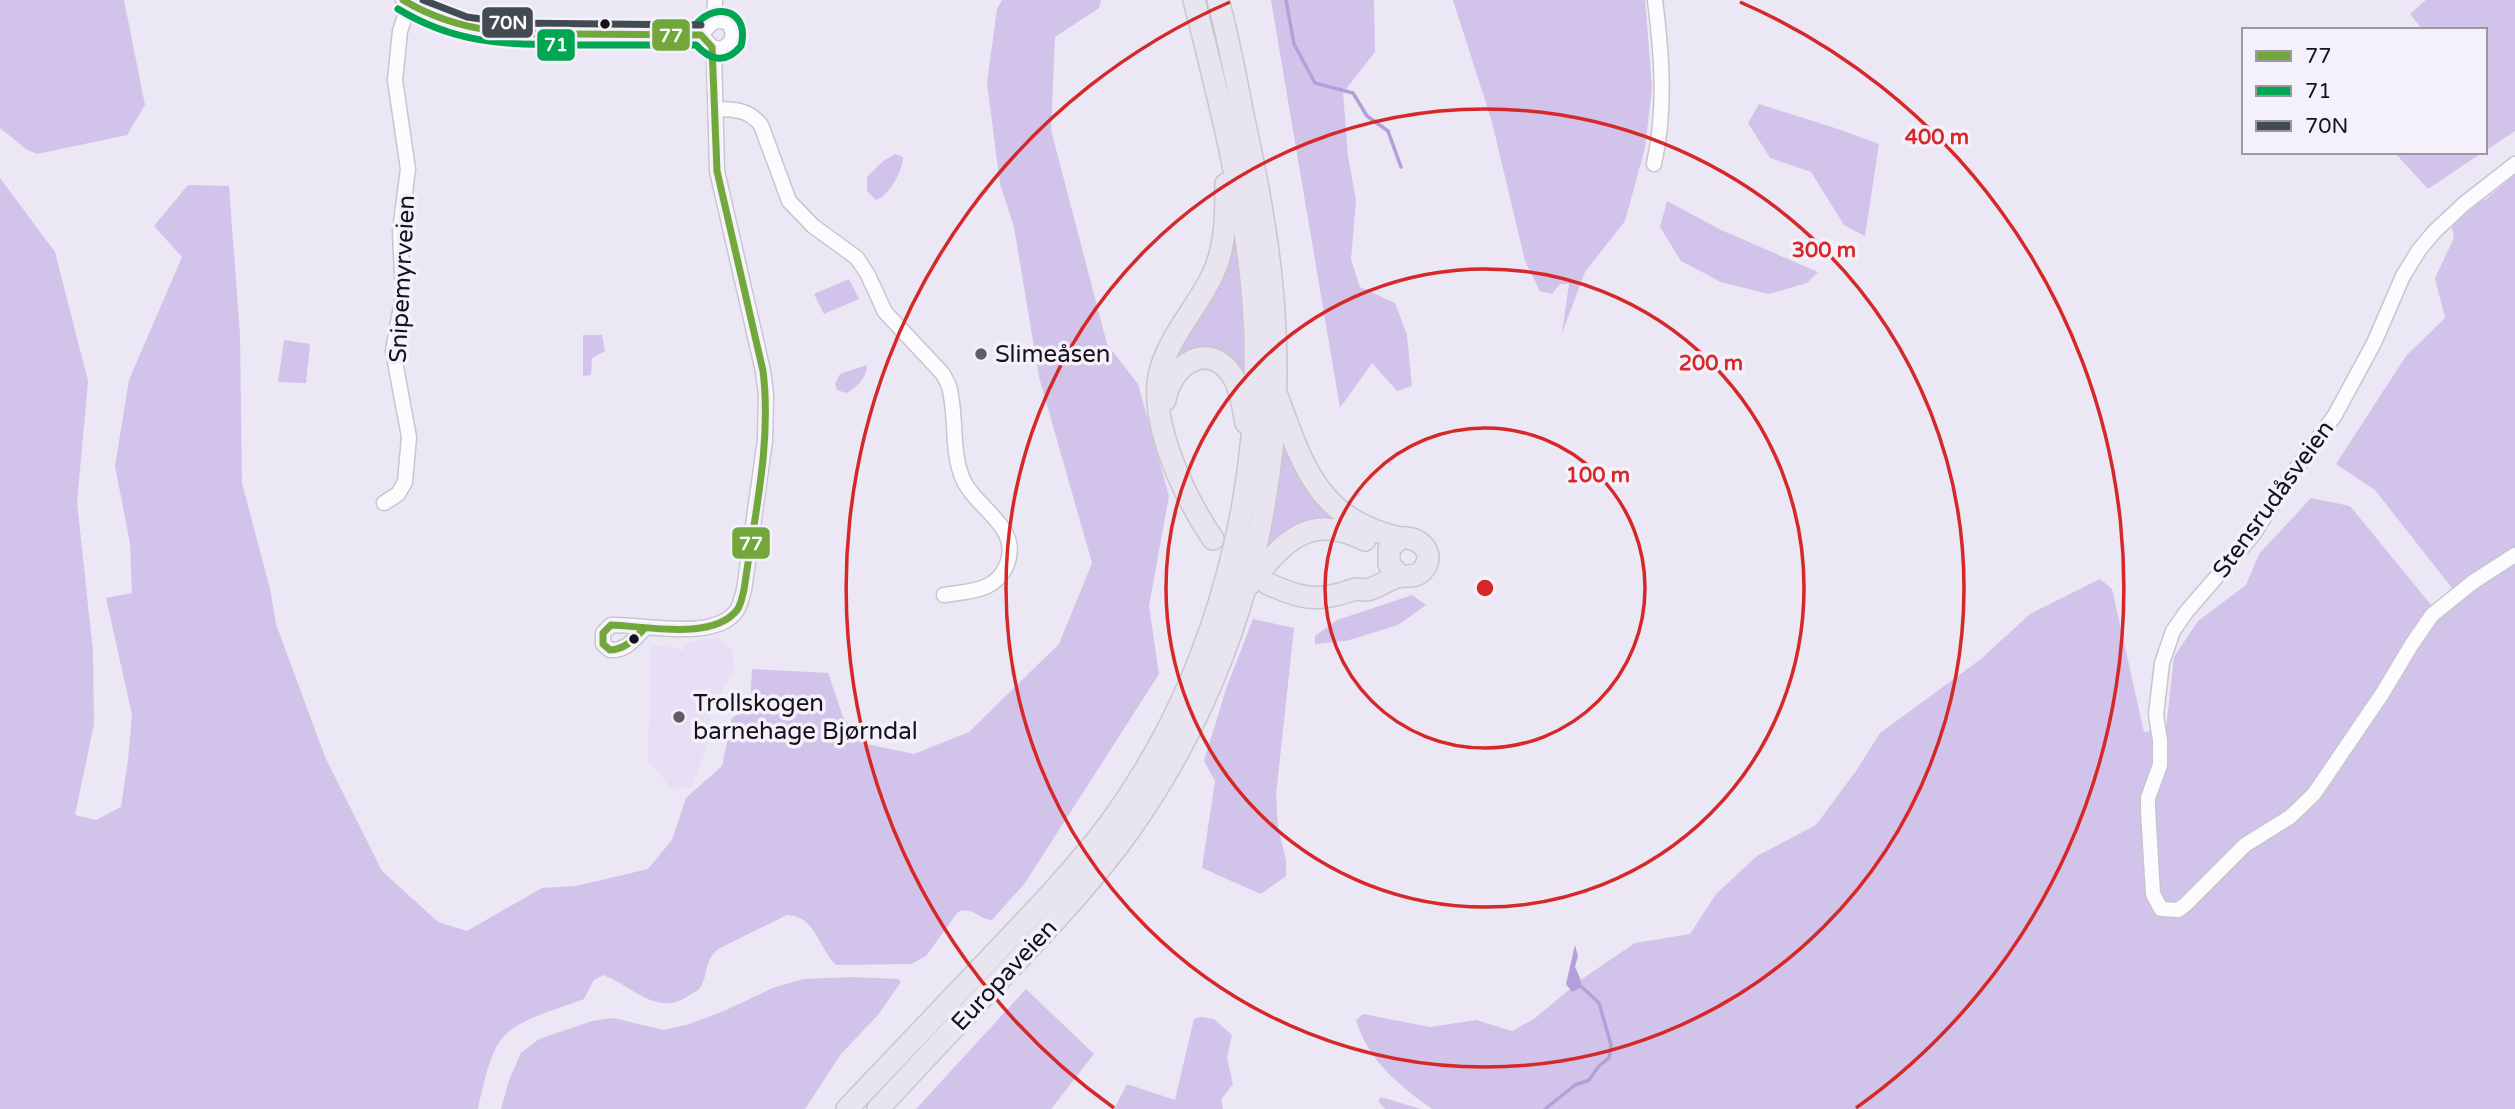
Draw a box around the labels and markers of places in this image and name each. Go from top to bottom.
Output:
unlabelled marker [598,17,612,31]
place label: Slimeåsen [995,340,1110,369]
marker: Slimeåsen [973,346,989,362]
centre of rings [1473,576,1497,600]
unlabelled marker [627,632,641,646]
place label: Trollskogen barnehage Bjørndal [693,689,918,746]
marker: Trollskogen barnehage Bjørndal [671,709,687,725]

